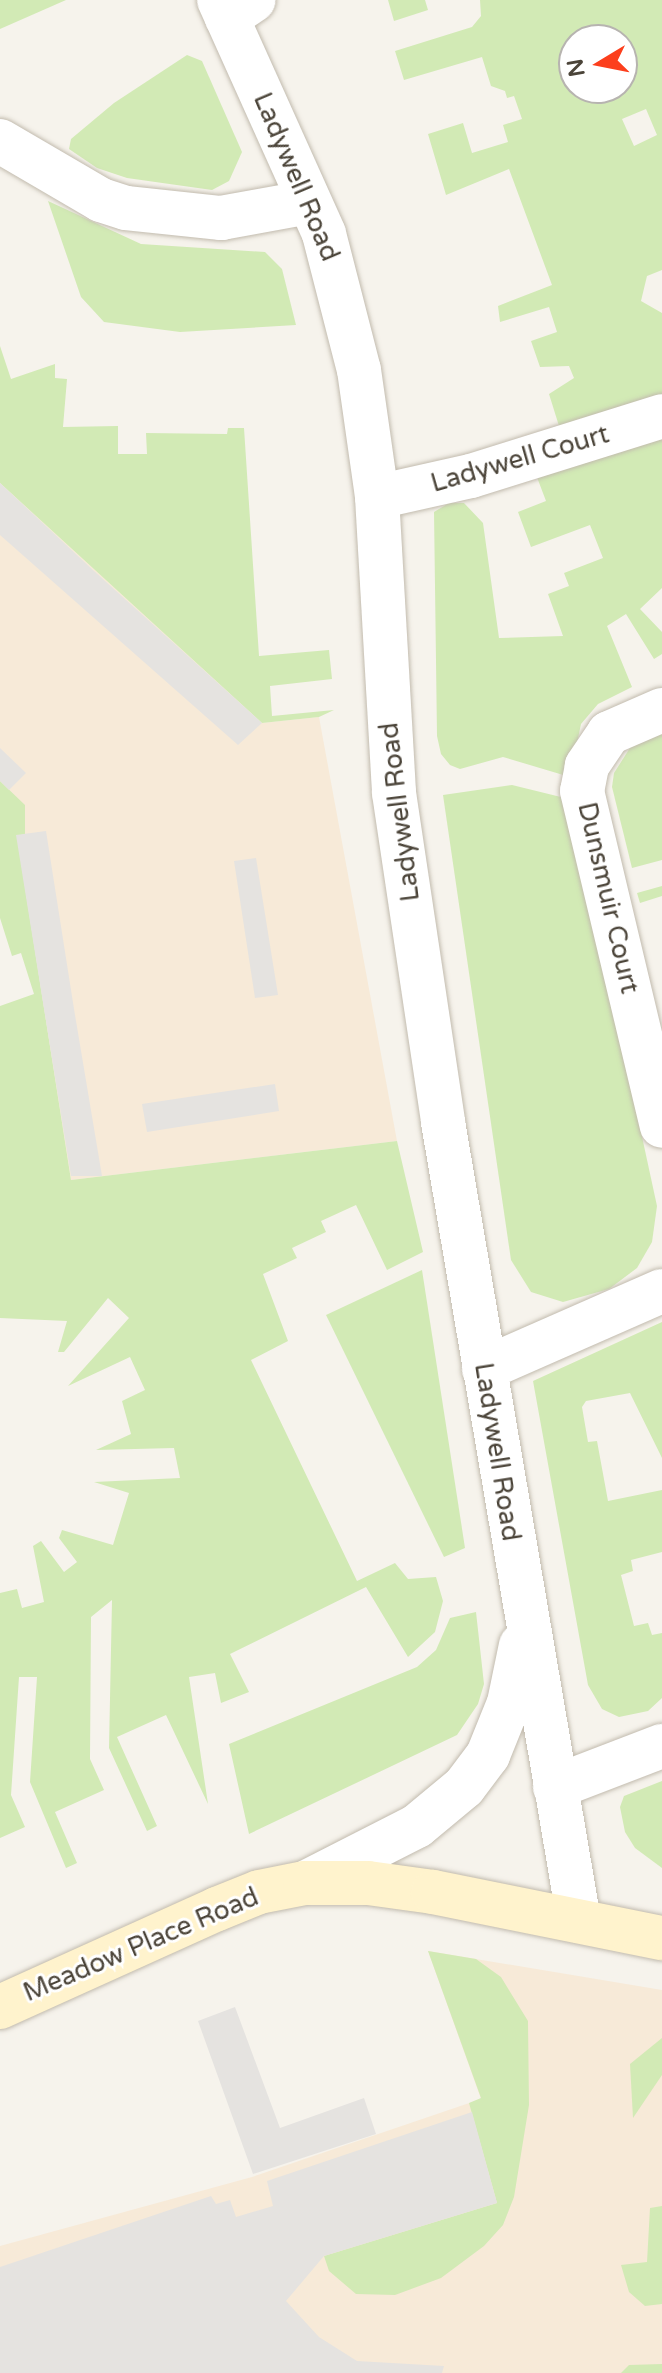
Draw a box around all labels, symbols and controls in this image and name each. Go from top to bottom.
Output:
north arrow [558,24,638,104]
text: N [562,57,591,79]
street label: Ladywell Road [246,88,346,266]
street label: Ladywell Court [427,419,613,499]
street label: Ladywell Road [374,721,426,903]
street label: Dunsmuir Court [571,799,645,997]
street label: Ladywell Road [468,1361,526,1543]
street label: Meadow Place Road [19,1881,263,2009]

